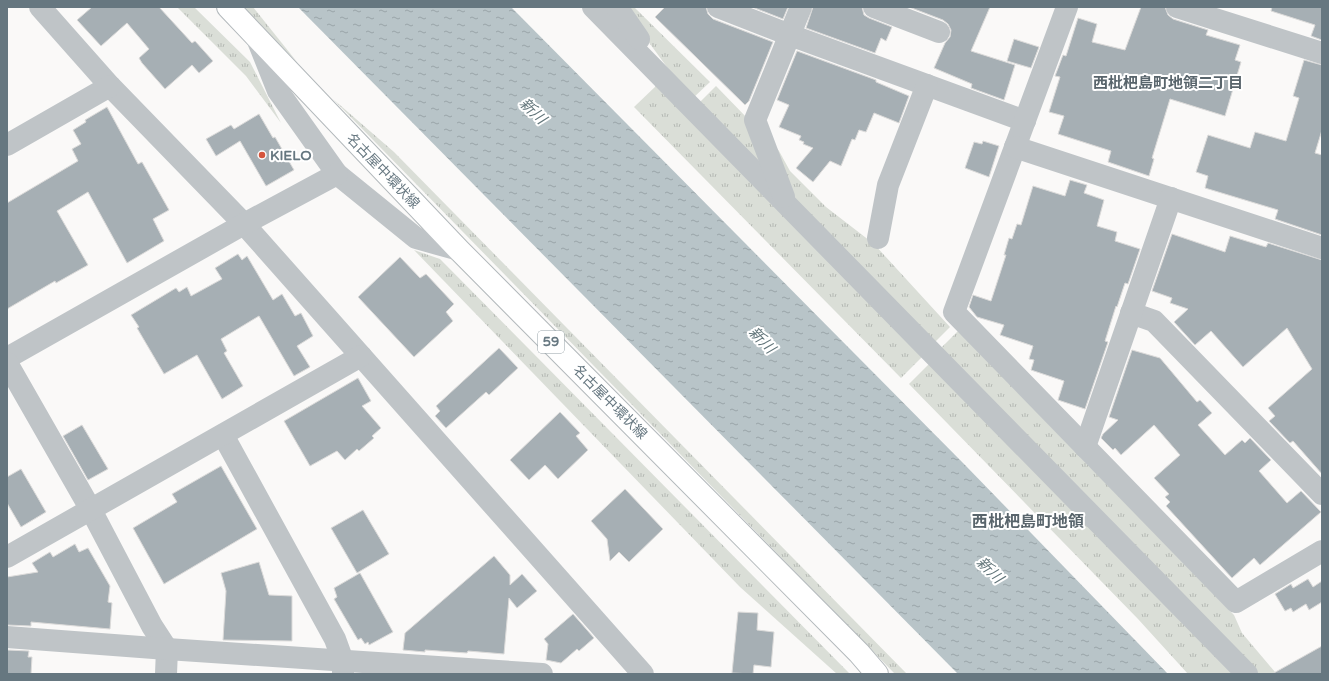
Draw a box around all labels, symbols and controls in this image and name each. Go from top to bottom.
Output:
district label: 西枇杷島町地領二丁目 [1093,74,1243,92]
water label: 新川 [516,94,551,129]
street label: 名古屋中環状線 [343,130,423,212]
place label: KIELO [270,147,312,164]
marker: KIELO [257,150,267,160]
water label: 新川 [745,323,780,358]
road number: 59 [538,331,564,353]
street label: 名古屋中環状線 [569,361,651,443]
district label: 西枇杷島町地領 [972,512,1084,532]
water label: 新川 [973,553,1008,588]

